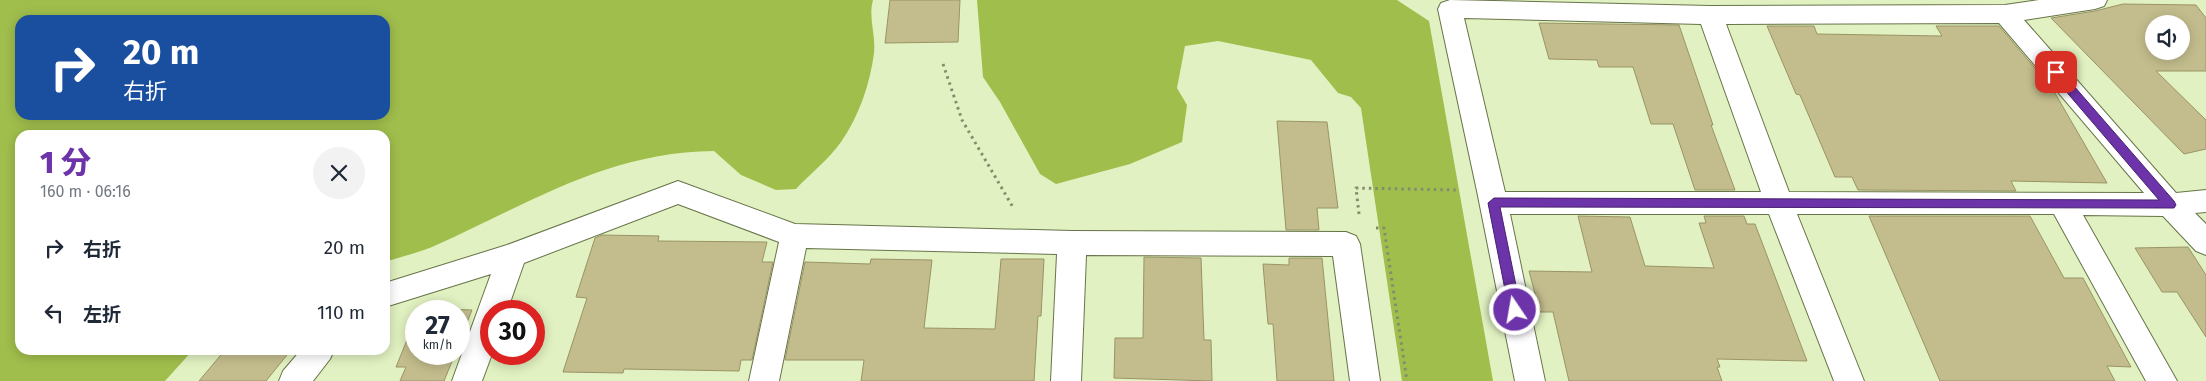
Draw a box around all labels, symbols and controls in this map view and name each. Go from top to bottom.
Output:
map controls [2145,15,2190,60]
button: sound [2145,15,2190,60]
text: 20 m [123,31,199,73]
icon: right [40,35,105,100]
pin [2035,51,2077,93]
icon: arrive [2042,58,2070,86]
text: 右折 [123,78,167,105]
text: 1 分 [40,145,91,181]
button: close [313,147,365,199]
text: 160 m · 06:16 [40,182,131,201]
icon: right [40,234,68,262]
text: 20 m [324,236,365,259]
text: 右折 [83,238,121,261]
position arrow [1488,283,1540,335]
icon: left [40,299,68,327]
speed limit sign: 30 [480,300,545,365]
text: 110 m [317,301,365,324]
text: 左折 [83,303,121,326]
text: 27 [425,311,450,341]
text: km/h [423,338,452,352]

